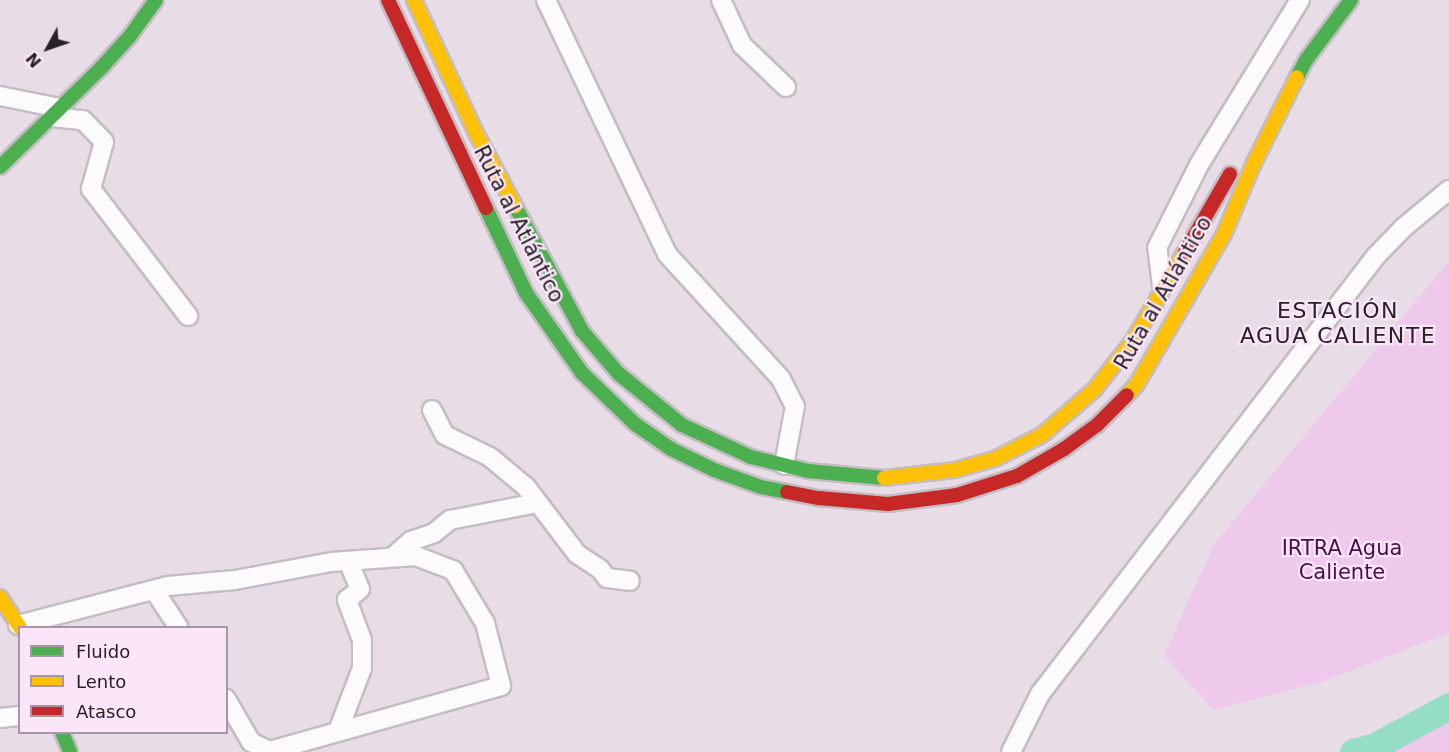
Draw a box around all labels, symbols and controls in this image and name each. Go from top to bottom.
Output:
north arrow [18,18,78,78]
text: N [22,49,45,71]
street label: Ruta al Atlántico [469,141,569,307]
street label: Ruta al Atlántico [1109,212,1217,374]
district label: ESTACIÓN AGUA CALIENTE [1240,297,1436,348]
park label: IRTRA Agua Caliente [1282,535,1402,585]
legend [18,626,228,734]
text: Fluido [76,641,130,662]
text: Lento [76,671,126,692]
text: Atasco [76,701,136,722]

